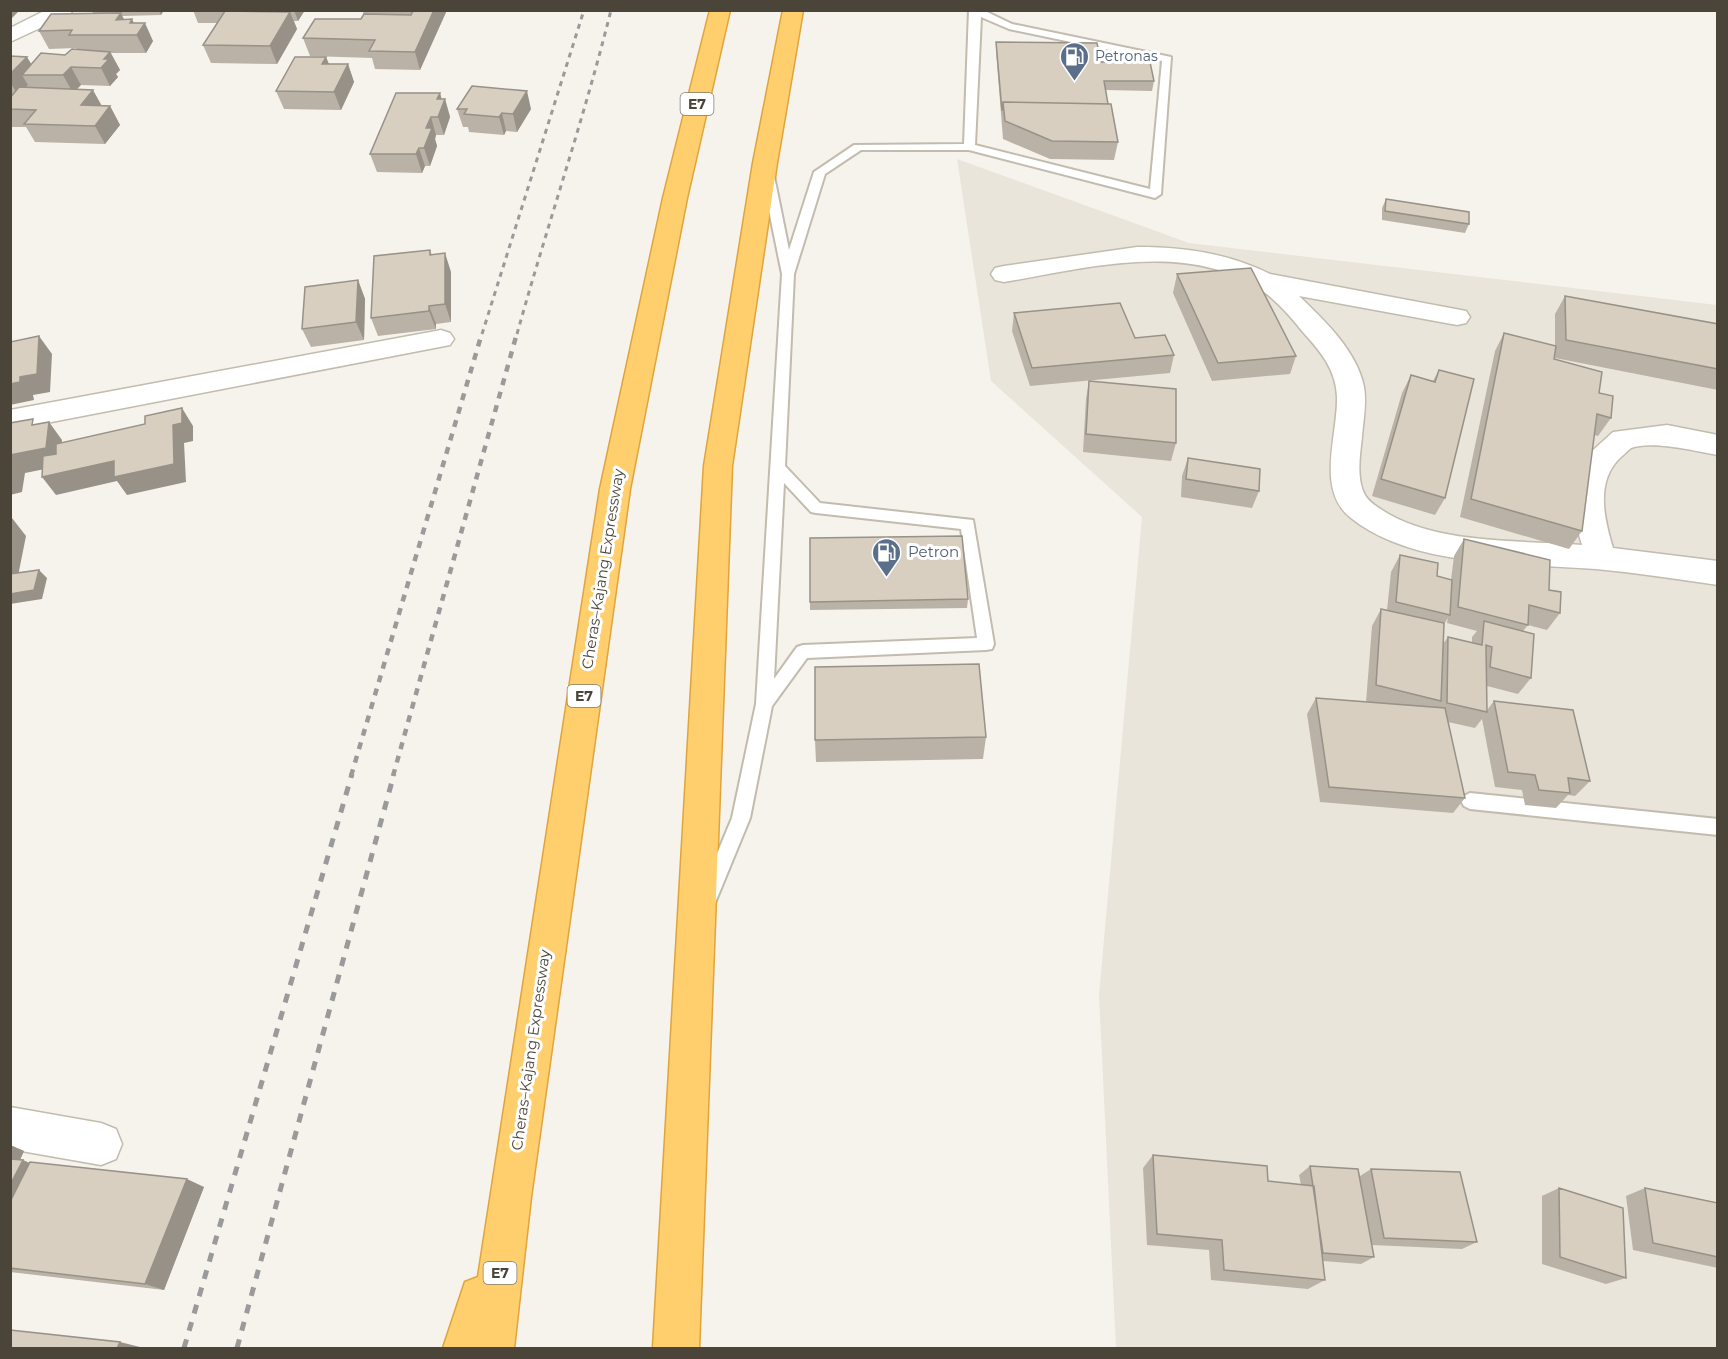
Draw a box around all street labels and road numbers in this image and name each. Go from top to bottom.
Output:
road number: E7 [680,93,714,115]
street label: Cheras–Kajang Expressway [577,467,628,670]
road number: E7 [568,685,600,707]
street label: Cheras–Kajang Expressway [507,948,554,1152]
road number: E7 [484,1262,516,1284]

